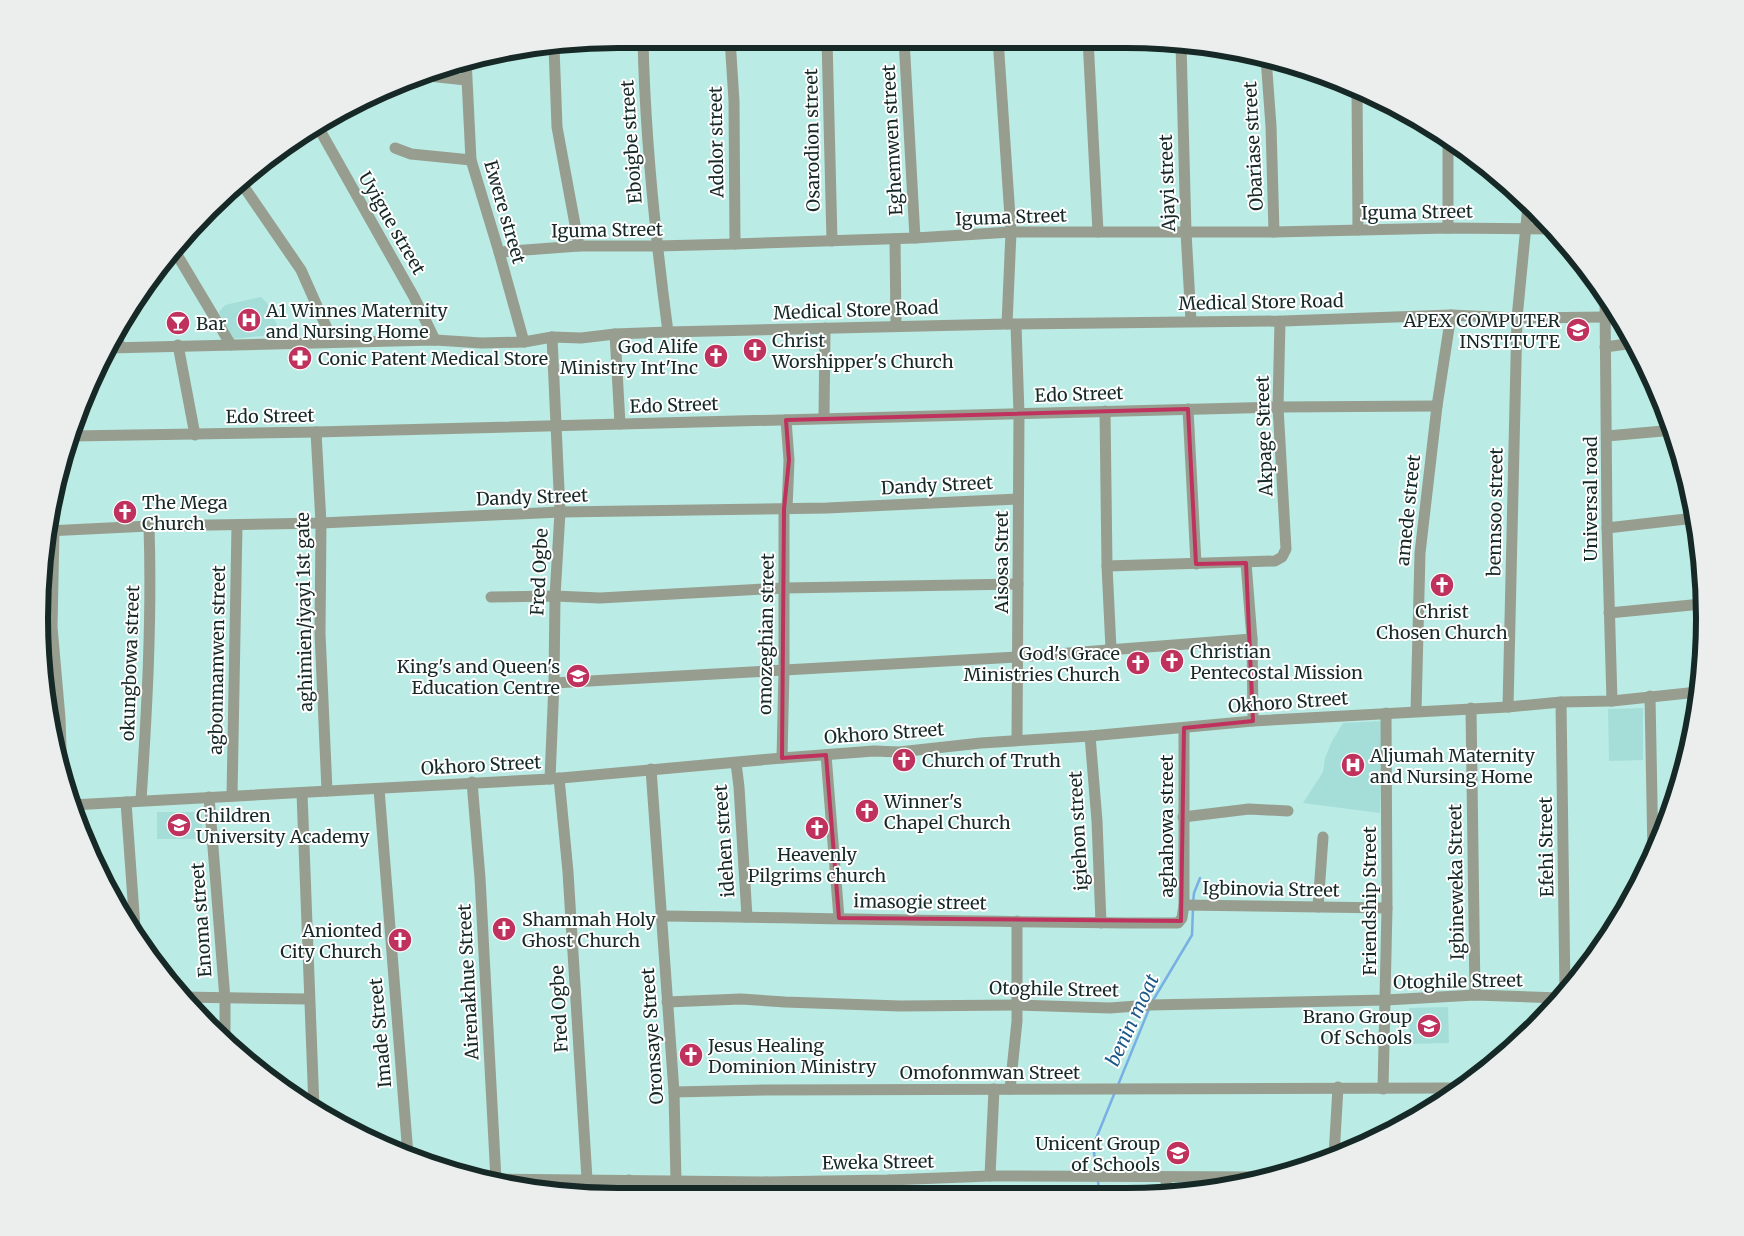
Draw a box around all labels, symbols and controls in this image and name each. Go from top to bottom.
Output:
street label: Eghemwen street [877,64,907,216]
street label: Osarodion street [799,68,825,212]
street label: Eboigbe street [615,79,647,205]
street label: Obariase street [1238,81,1268,211]
street label: Adolor street [704,86,728,199]
street label: Ajayi street [1154,134,1180,233]
street label: Ewere street [479,158,531,266]
street label: Uyigue street [353,168,431,278]
street label: Iguma Street [1361,200,1473,224]
street label: Iguma Street [955,204,1067,230]
street label: Iguma Street [551,218,663,242]
street label: Medical Store Road [1178,289,1344,315]
street label: Medical Store Road [773,296,939,324]
place label: A1 Winnes Maternity and Nursing Home [265,299,448,343]
hospital icon: A1 Winnes Maternity and Nursing Home [236,307,262,333]
place label: APEX COMPUTER INSTITUTE [1402,309,1561,353]
bar icon: Bar [165,310,191,336]
place label: Bar [196,312,226,335]
school or university icon: APEX COMPUTER INSTITUTE [1565,317,1591,343]
place label: Christ Worshipper's Church [771,329,954,373]
place label: God Alife Ministry Int'Inc [560,335,698,379]
church icon: Christ Worshipper's Church [742,337,768,363]
church icon: God Alife Ministry Int'Inc [703,343,729,369]
pharmacy icon: Conic Patent Medical Store [287,345,313,371]
place label: Conic Patent Medical Store [318,347,548,370]
street label: Akpage Street [1250,375,1278,498]
street label: Edo Street [1034,381,1124,407]
street label: Edo Street [629,392,719,418]
street label: Edo Street [225,404,315,428]
street label: Universal road [1579,436,1602,562]
street label: bennsoo street [1482,447,1508,578]
street label: amede street [1391,453,1425,567]
street label: Dandy Street [880,471,994,499]
street label: Dandy Street [476,484,588,510]
place label: The Mega Church [142,491,228,535]
church icon: The Mega Church [112,499,138,525]
street label: Aisosa Stret [990,511,1013,614]
street label: aghimien/iyayi 1st gate [291,512,317,712]
street label: Fred Ogbe [525,528,553,616]
street label: omozeghian street [753,553,779,715]
street label: agbonmamwen street [204,565,230,755]
church icon: Christ Chosen Church [1429,572,1455,598]
street label: okungbowa street [116,585,144,741]
place label: Christ Chosen Church [1376,600,1508,644]
place label: Christian Pentecostal Mission [1190,640,1363,684]
place label: God's Grace Ministries Church [963,642,1120,686]
church icon: Christian Pentecostal Mission [1159,648,1185,674]
church icon: God's Grace Ministries Church [1125,650,1151,676]
place label: King's and Queen's Education Centre [397,655,560,699]
school or university icon: King's and Queen's Education Centre [565,663,591,689]
street label: Okhoro Street [1227,686,1349,718]
street label: Okhoro Street [823,717,945,749]
place label: Aljumah Maternity and Nursing Home [1369,744,1535,788]
church icon: Church of Truth [891,747,917,773]
place label: Church of Truth [922,749,1061,772]
street label: Okhoro Street [420,750,542,780]
hospital icon: Aljumah Maternity and Nursing Home [1340,752,1366,778]
street label: aghahowa street [1155,755,1178,897]
street label: igiehon street [1063,770,1093,892]
street label: idehen street [709,784,739,898]
place label: Winner's Chapel Church [883,790,1011,834]
street label: Efehi Street [1534,796,1558,898]
church icon: Winner's Chapel Church [854,798,880,824]
place label: Children University Academy [196,804,370,848]
street label: Igbineweka Street [1443,804,1469,960]
school or university icon: Children University Academy [166,812,192,838]
church icon: Heavenly Pilgrims church [804,815,830,841]
street label: Friendship Street [1358,826,1381,976]
place label: Heavenly Pilgrims church [748,843,886,887]
street label: Enoma street [186,862,216,978]
street label: Igbinovia Street [1202,876,1340,902]
street label: imasogie street [853,889,987,915]
street label: Airenakhue Street [452,903,484,1062]
place label: Shammah Holy Ghost Church [522,908,656,952]
church icon: Shammah Holy Ghost Church [491,916,517,942]
place label: Anionted City Church [280,919,382,963]
church icon: Anionted City Church [387,927,413,953]
street label: Fred Ogbe [545,965,573,1053]
street label: Oronsaye Street [636,967,668,1105]
street label: Otoghile Street [1393,968,1523,994]
water label: benin moat [1100,970,1164,1070]
street label: Otoghile Street [989,976,1119,1002]
street label: Imade Street [364,977,396,1089]
place label: Brano Group Of Schools [1303,1005,1412,1049]
school or university icon: Brano Group Of Schools [1416,1013,1442,1039]
place label: Jesus Healing Dominion Ministry [707,1034,877,1078]
church icon: Jesus Healing Dominion Ministry [678,1042,704,1068]
street label: Omofonmwan Street [900,1061,1080,1084]
place label: Unicent Group of Schools [1035,1132,1160,1176]
school or university icon: Unicent Group of Schools [1165,1140,1191,1166]
street label: Eweka Street [822,1150,934,1174]

